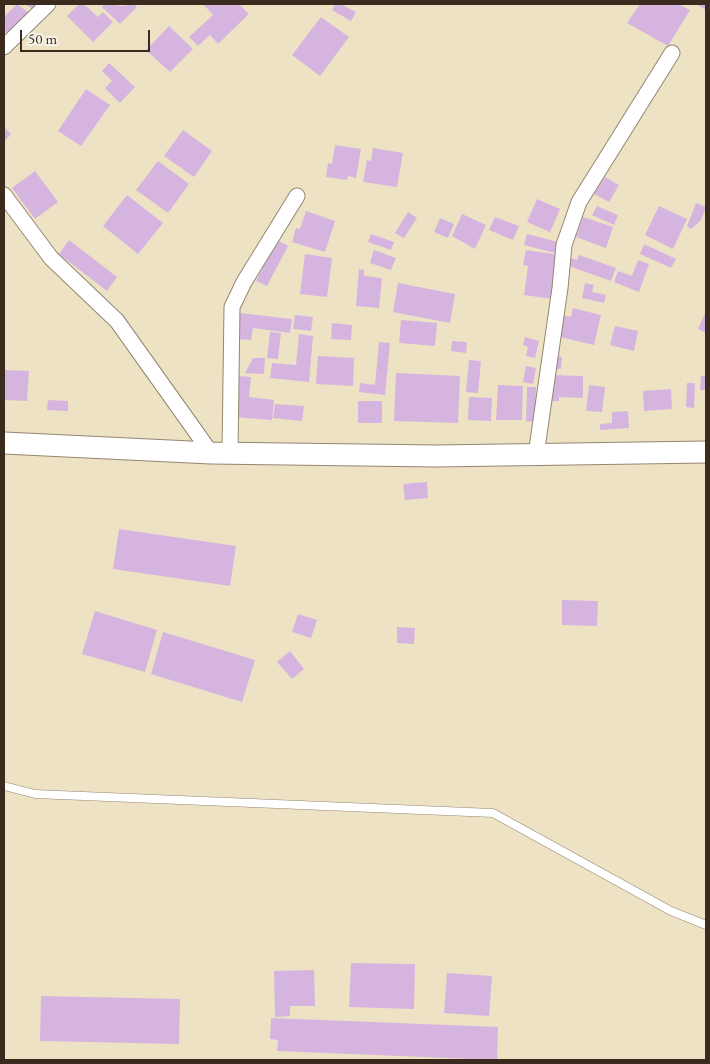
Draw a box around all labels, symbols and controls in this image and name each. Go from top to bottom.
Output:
scale bar [22,20,152,52]
text: 50 m [28,29,57,48]

